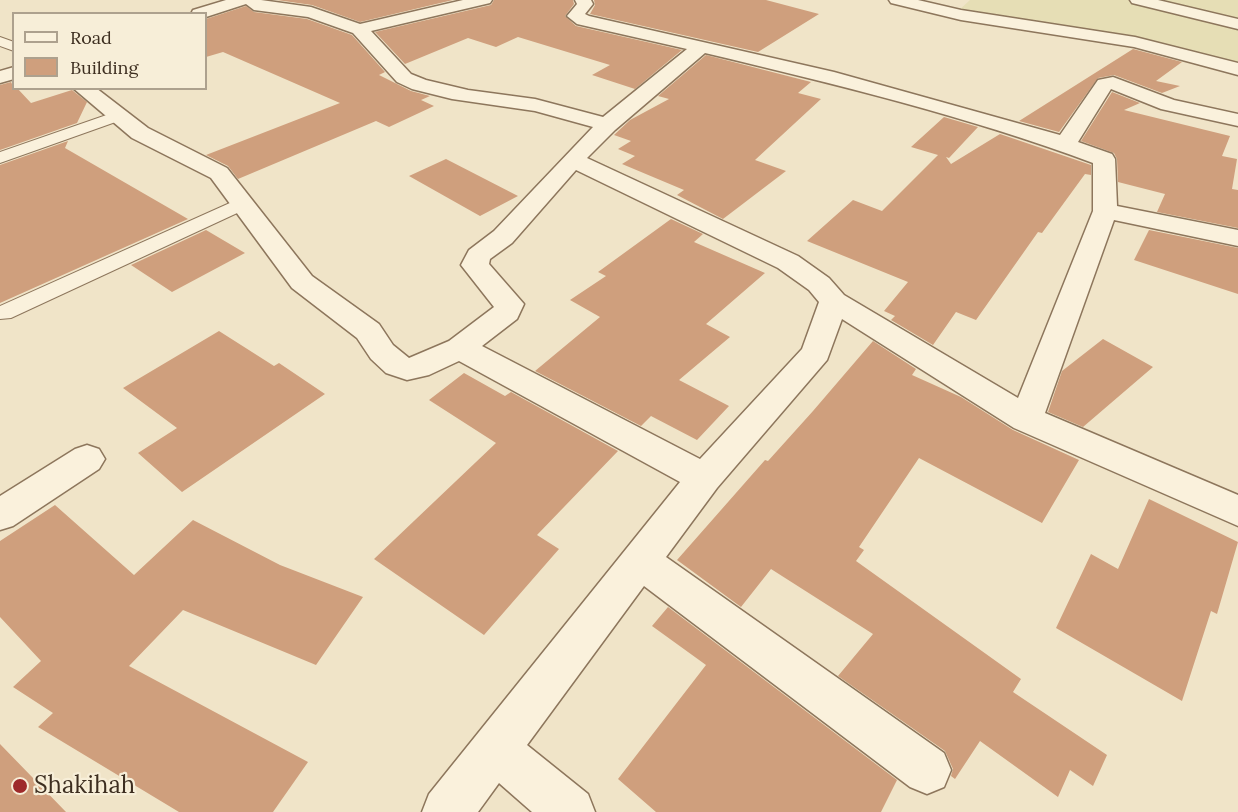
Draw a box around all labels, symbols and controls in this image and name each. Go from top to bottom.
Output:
legend [12,12,207,90]
text: Road [70,26,112,49]
text: Building [70,56,138,79]
place label: Shakihah [34,772,135,800]
marker: Shakihah [11,777,29,795]

